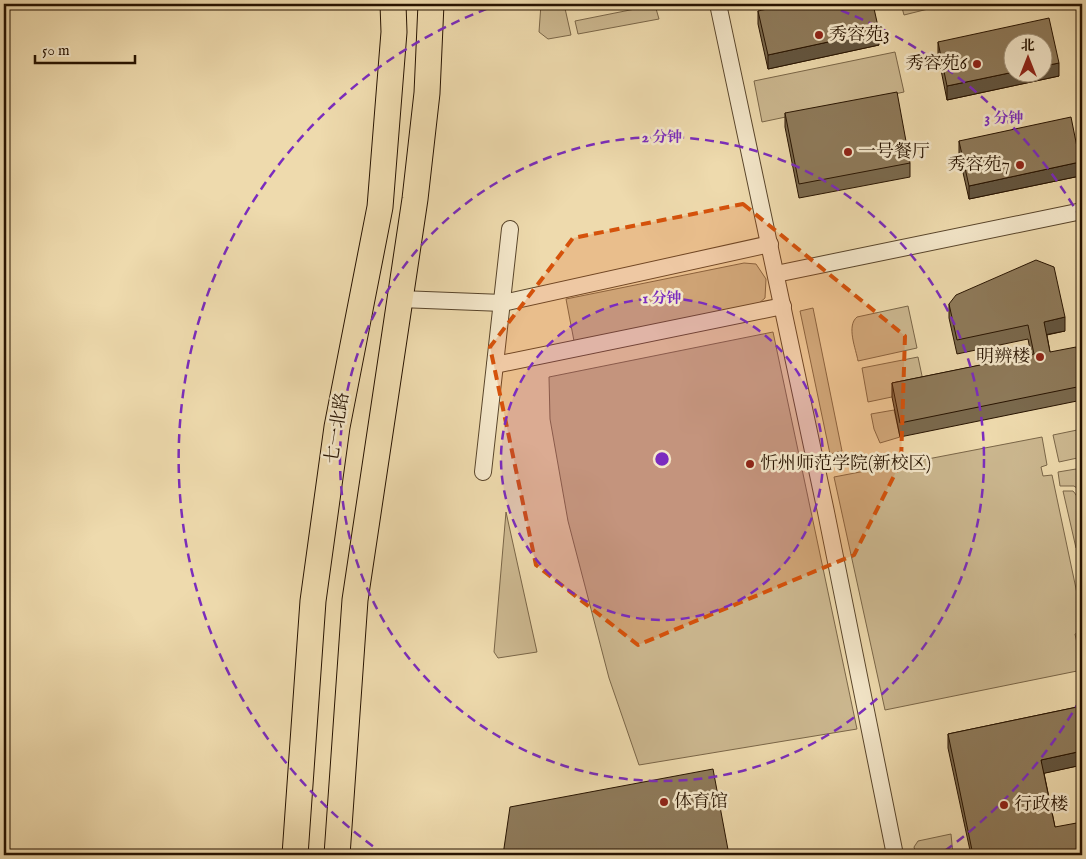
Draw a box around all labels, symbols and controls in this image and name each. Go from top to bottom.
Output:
place label: 秀容苑3 [829,24,890,47]
marker: 秀容苑3 [813,29,825,41]
scale bar [35,32,135,64]
north arrow [1004,32,1054,82]
text: 北 [1021,37,1035,55]
text: 50 m [42,41,70,60]
place label: 秀容苑6 [905,53,967,76]
marker: 秀容苑6 [971,58,983,70]
text: 3 分钟 [985,109,1023,128]
text: 2 分钟 [642,128,682,147]
place label: 一号餐厅 [858,141,930,164]
marker: 一号餐厅 [842,146,854,158]
place label: 秀容苑7 [948,154,1010,177]
marker: 秀容苑7 [1014,159,1026,171]
text: 1 分钟 [643,289,681,308]
place label: 明辨楼 [976,346,1030,369]
marker: 明辨楼 [1034,351,1046,363]
street label: 七一北路 [321,391,355,465]
centre of rings [653,450,671,468]
place label: 忻州师范学院(新校区) [760,453,931,476]
marker: 忻州师范学院(新校区) [744,458,756,470]
place label: 体育馆 [674,791,728,814]
place label: 行政楼 [1014,794,1068,817]
marker: 体育馆 [658,796,670,808]
marker: 行政楼 [998,799,1010,811]

